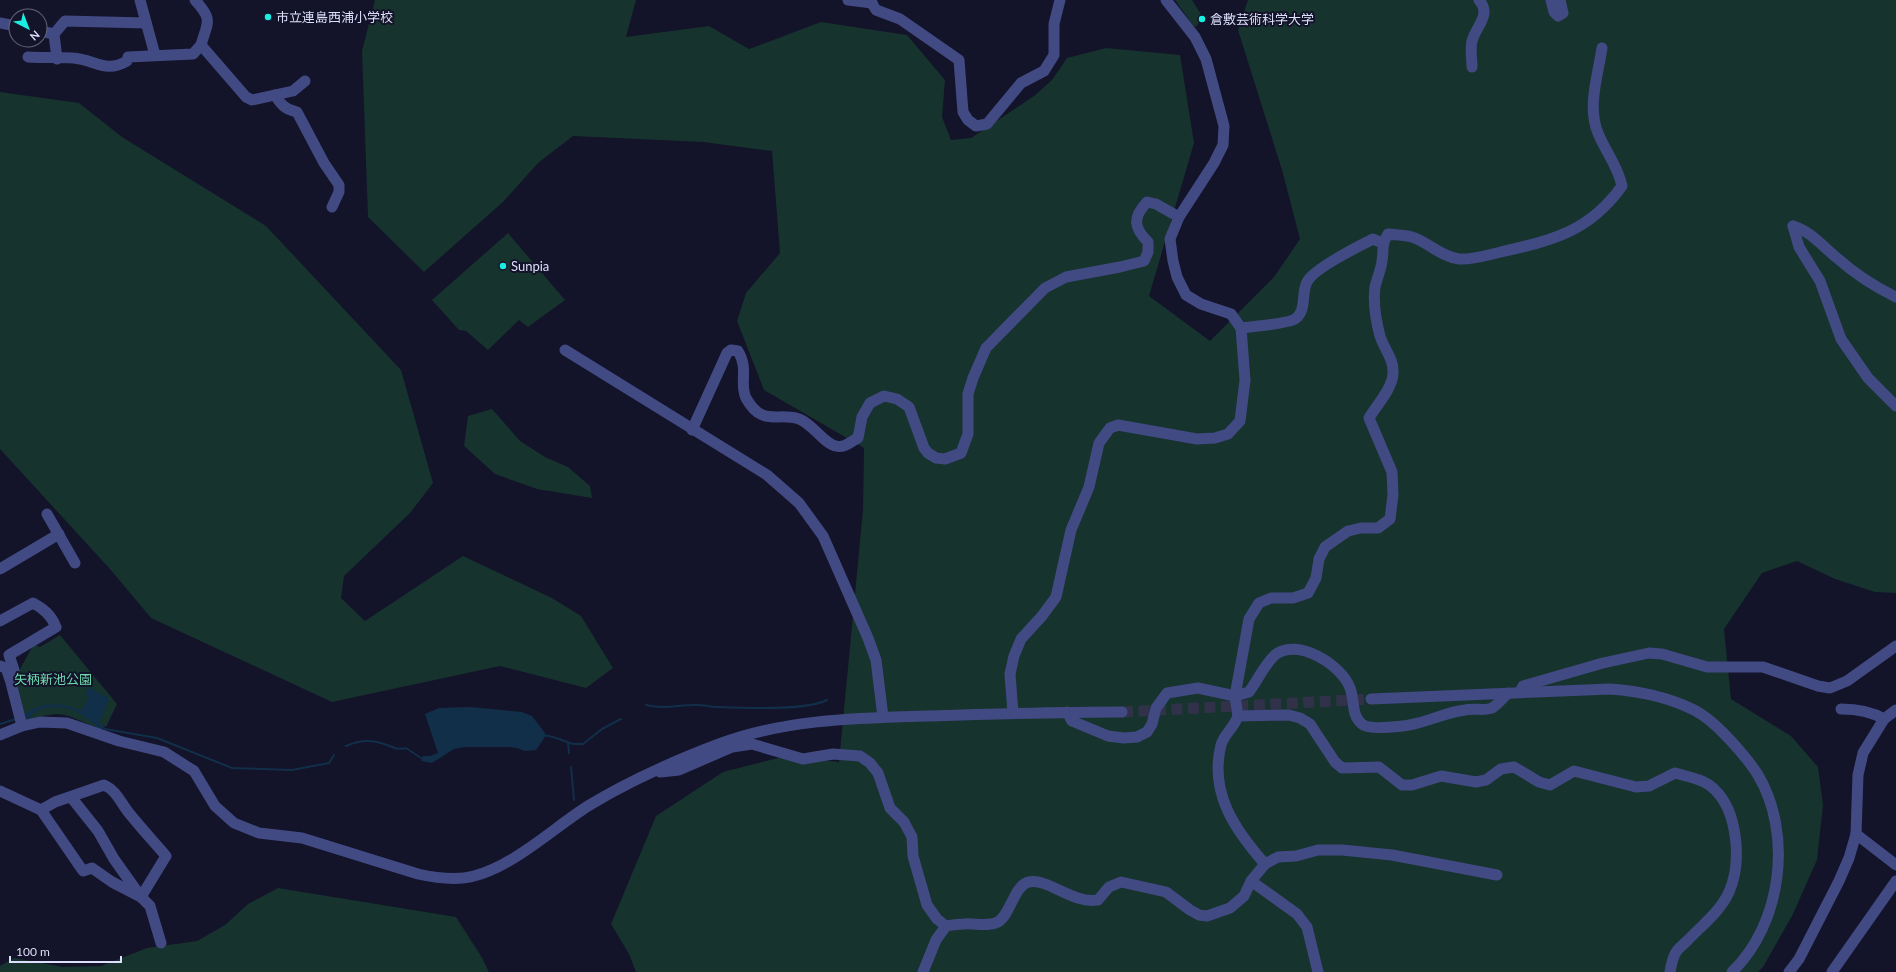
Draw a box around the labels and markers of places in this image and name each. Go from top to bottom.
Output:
place label: 市立連島西浦小学校 [276,9,393,25]
place label: 倉敷芸術科学大学 [1210,11,1314,27]
marker: 市立連島西浦小学校 [263,12,273,22]
marker: 倉敷芸術科学大学 [1197,14,1207,24]
place label: Sunpia [511,258,549,274]
marker: Sunpia [498,261,508,271]

